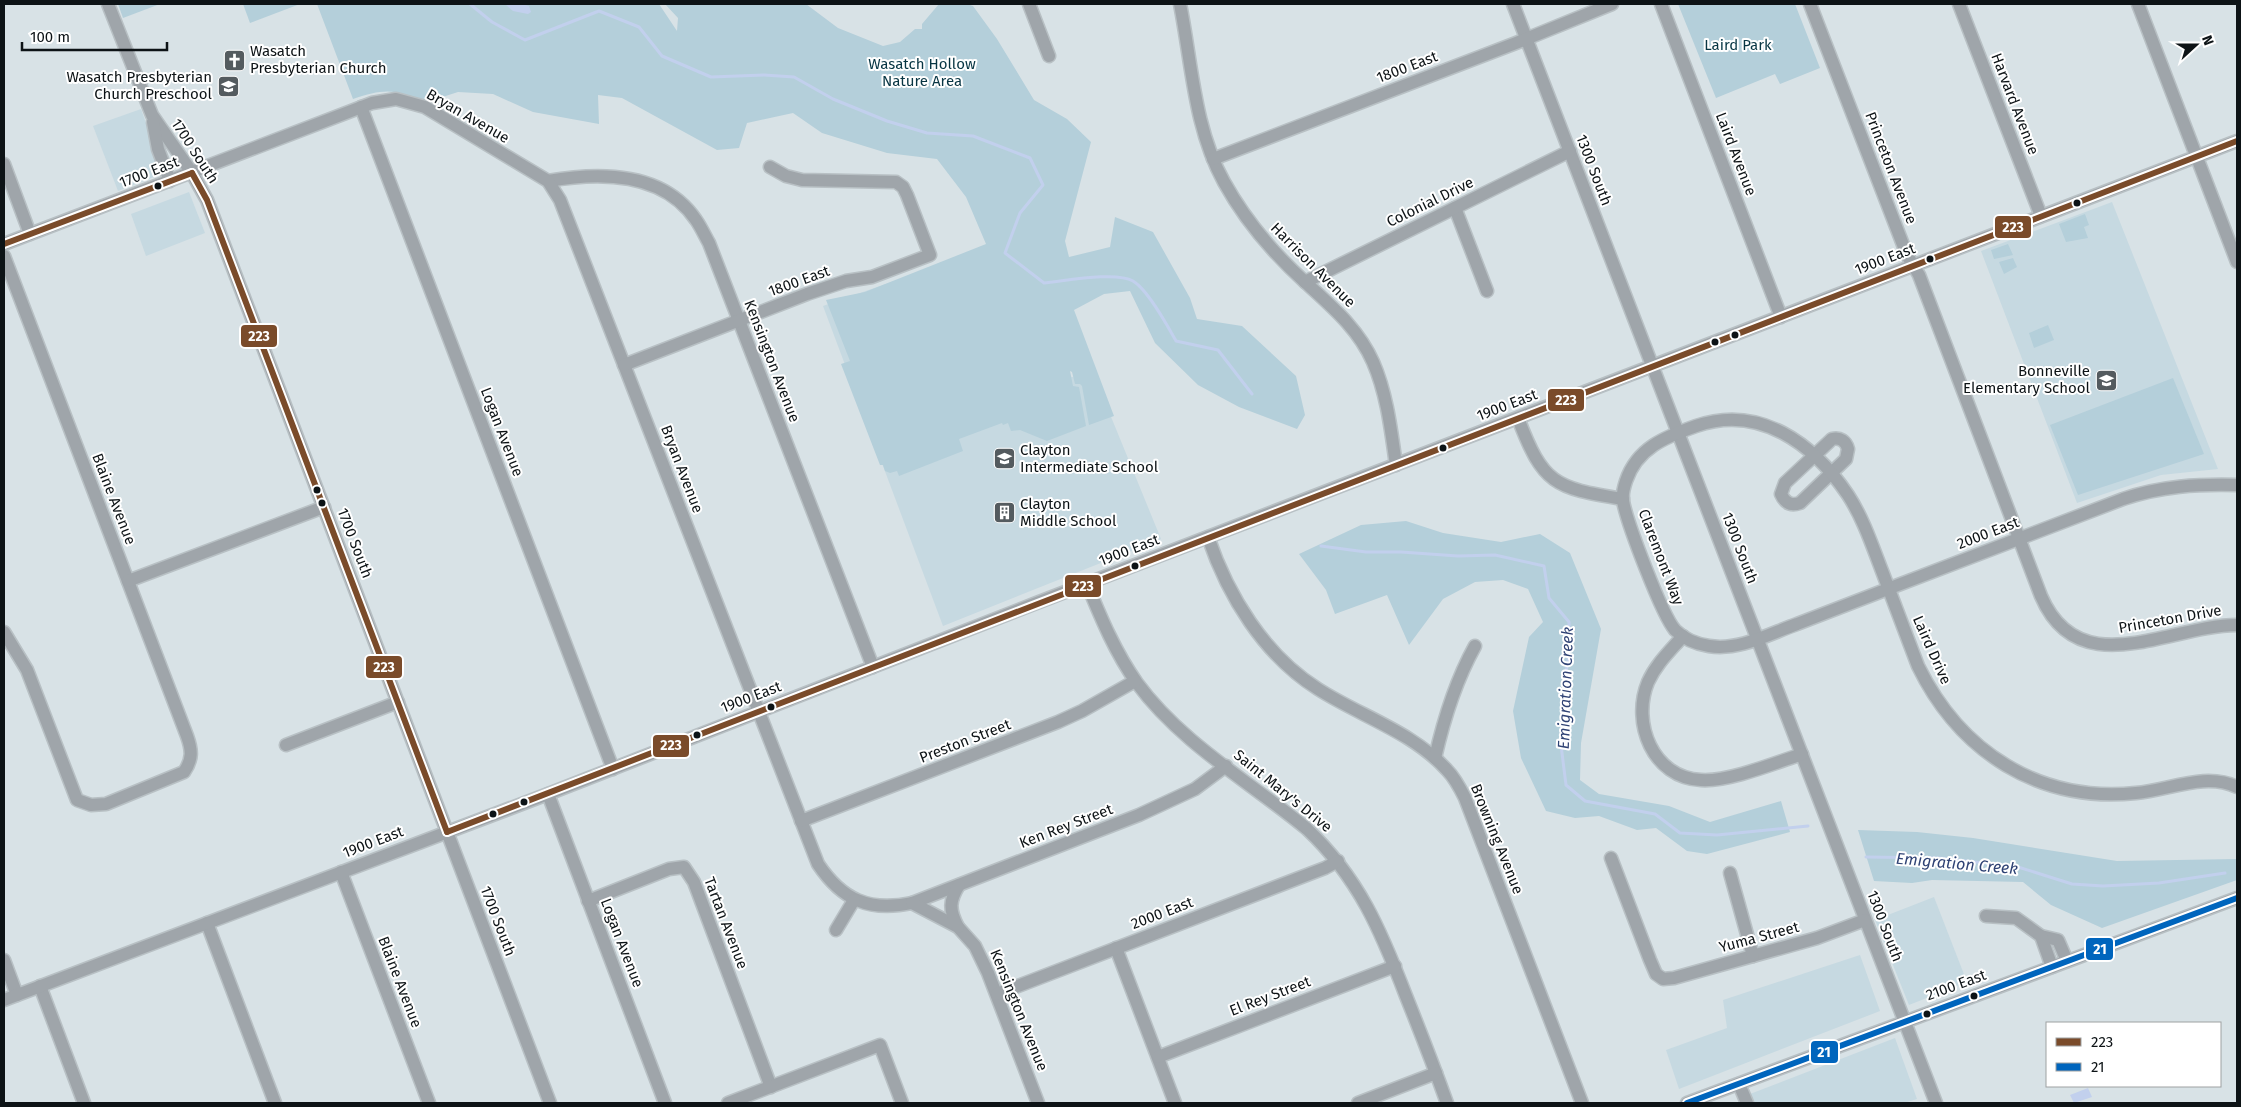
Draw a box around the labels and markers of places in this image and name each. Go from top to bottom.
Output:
place label: Wasatch Presbyterian Church [250,42,387,77]
church icon: Wasatch Presbyterian Church [222,48,246,72]
place label: Wasatch Presbyterian Church Preschool [66,68,213,103]
school or university icon: Wasatch Presbyterian Church Preschool [216,74,240,98]
unlabelled marker [153,181,163,191]
unlabelled marker [2072,198,2082,208]
unlabelled marker [1925,254,1935,264]
unlabelled marker [1730,330,1740,340]
unlabelled marker [1710,337,1720,347]
place label: Bonneville Elementary School [1963,362,2091,397]
school or university icon: Bonneville Elementary School [2094,368,2118,392]
place label: Clayton Intermediate School [1020,441,1159,476]
unlabelled marker [1438,443,1448,453]
school or university icon: Clayton Intermediate School [992,447,1016,471]
unlabelled marker [312,485,322,495]
place label: Clayton Middle School [1020,495,1117,530]
unlabelled marker [317,498,327,508]
building icon: Clayton Middle School [992,501,1016,525]
unlabelled marker [1130,561,1140,571]
unlabelled marker [766,702,776,712]
unlabelled marker [692,730,702,740]
unlabelled marker [519,797,529,807]
unlabelled marker [488,809,498,819]
unlabelled marker [1969,991,1979,1001]
unlabelled marker [1922,1009,1932,1019]

